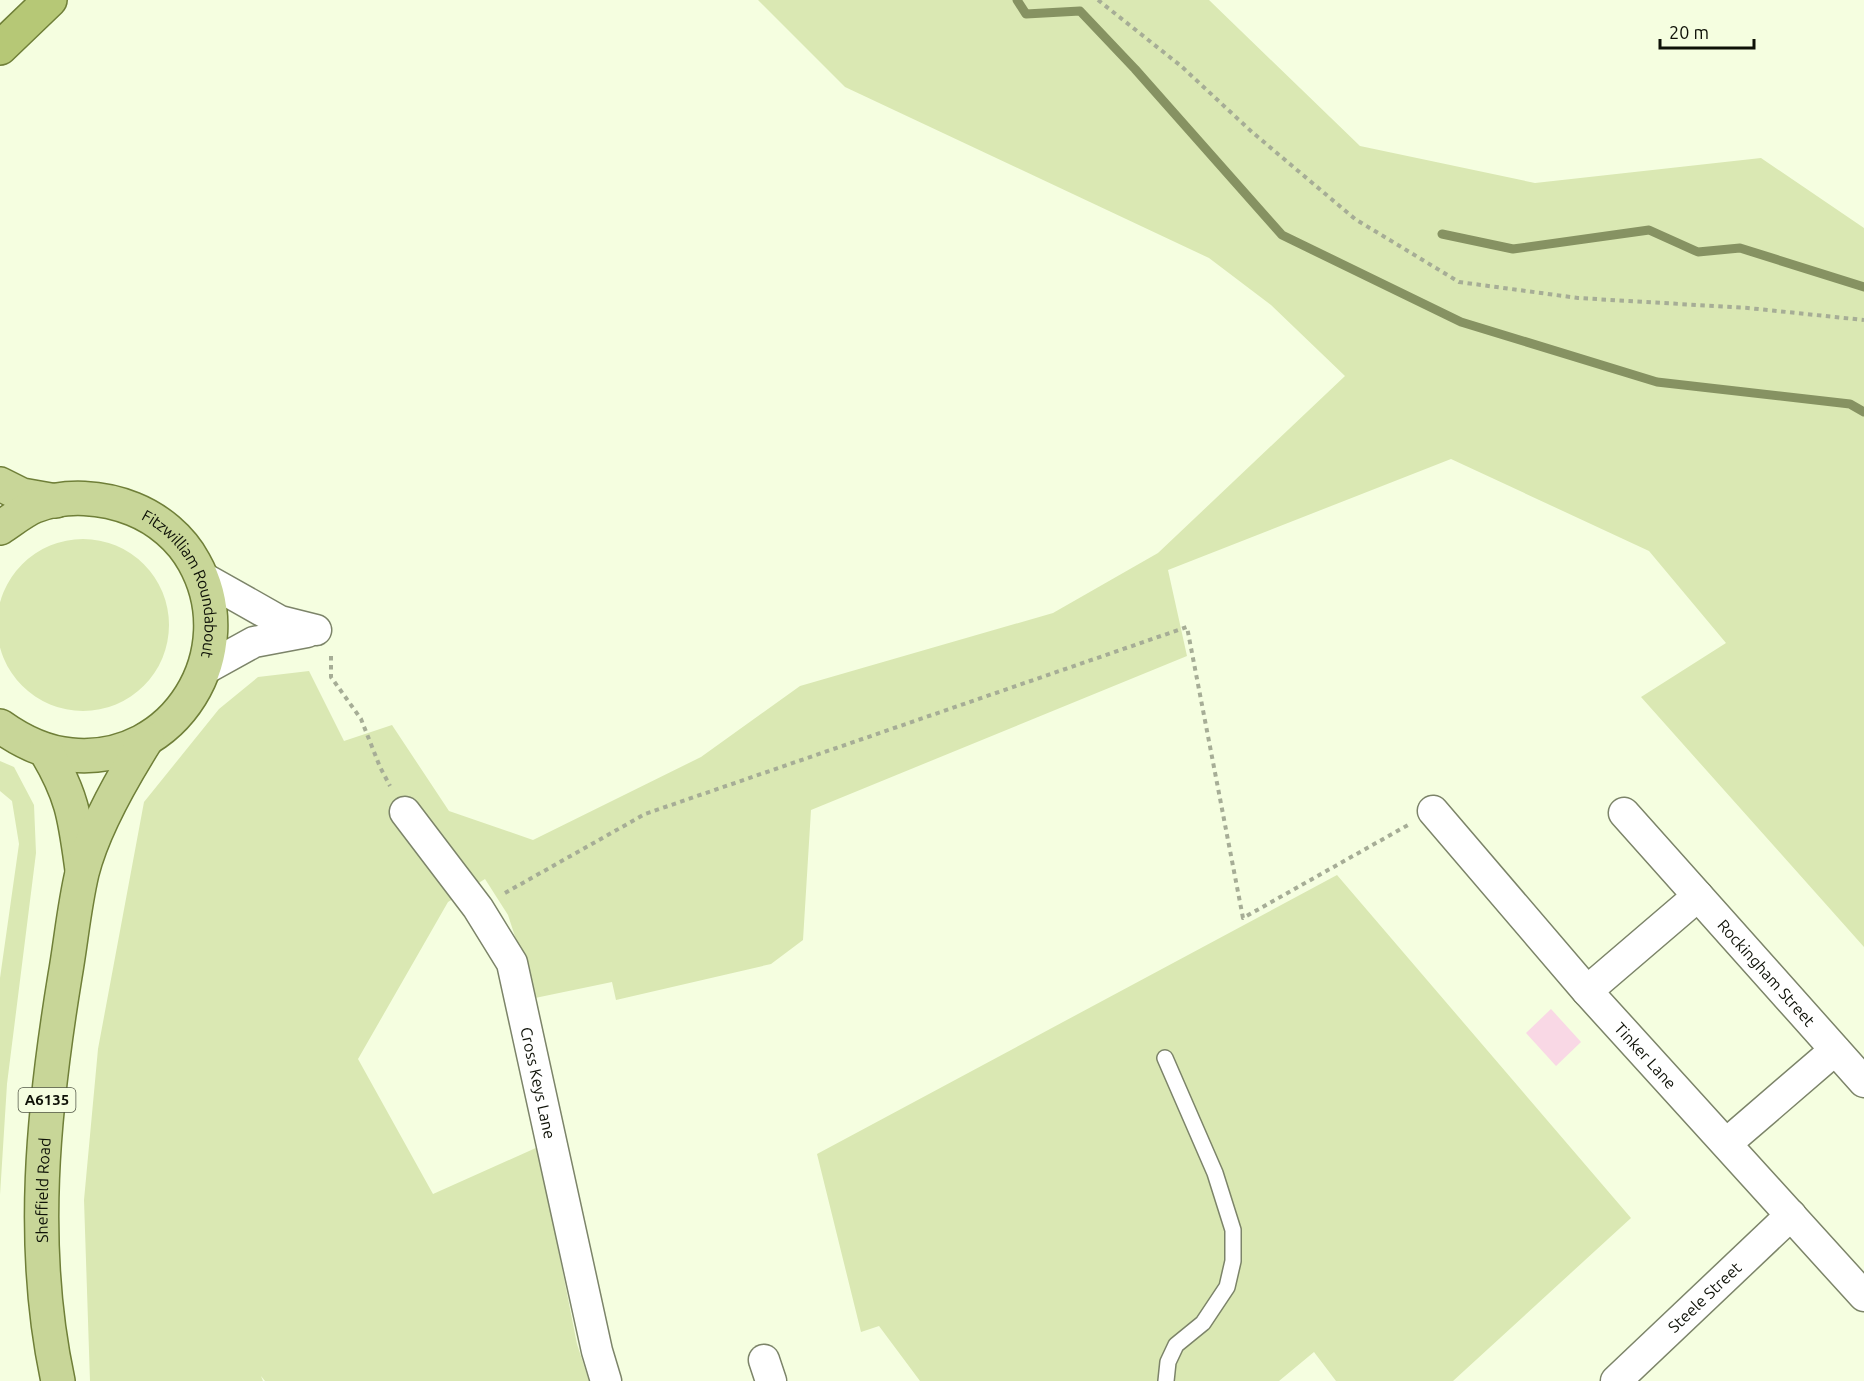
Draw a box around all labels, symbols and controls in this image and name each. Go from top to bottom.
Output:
scale bar [1660,12,1754,50]
text: 20 m [1669,22,1709,42]
street label: Fitzwilliam Roundabout [139,506,220,660]
street label: Rockingham Street [1714,916,1819,1030]
street label: Tinker Lane [1611,1019,1680,1092]
street label: Cross Keys Lane [517,1025,559,1140]
road number: A6135 [18,1088,76,1112]
street label: Sheffield Road [33,1137,54,1243]
street label: Steele Street [1664,1258,1745,1336]

